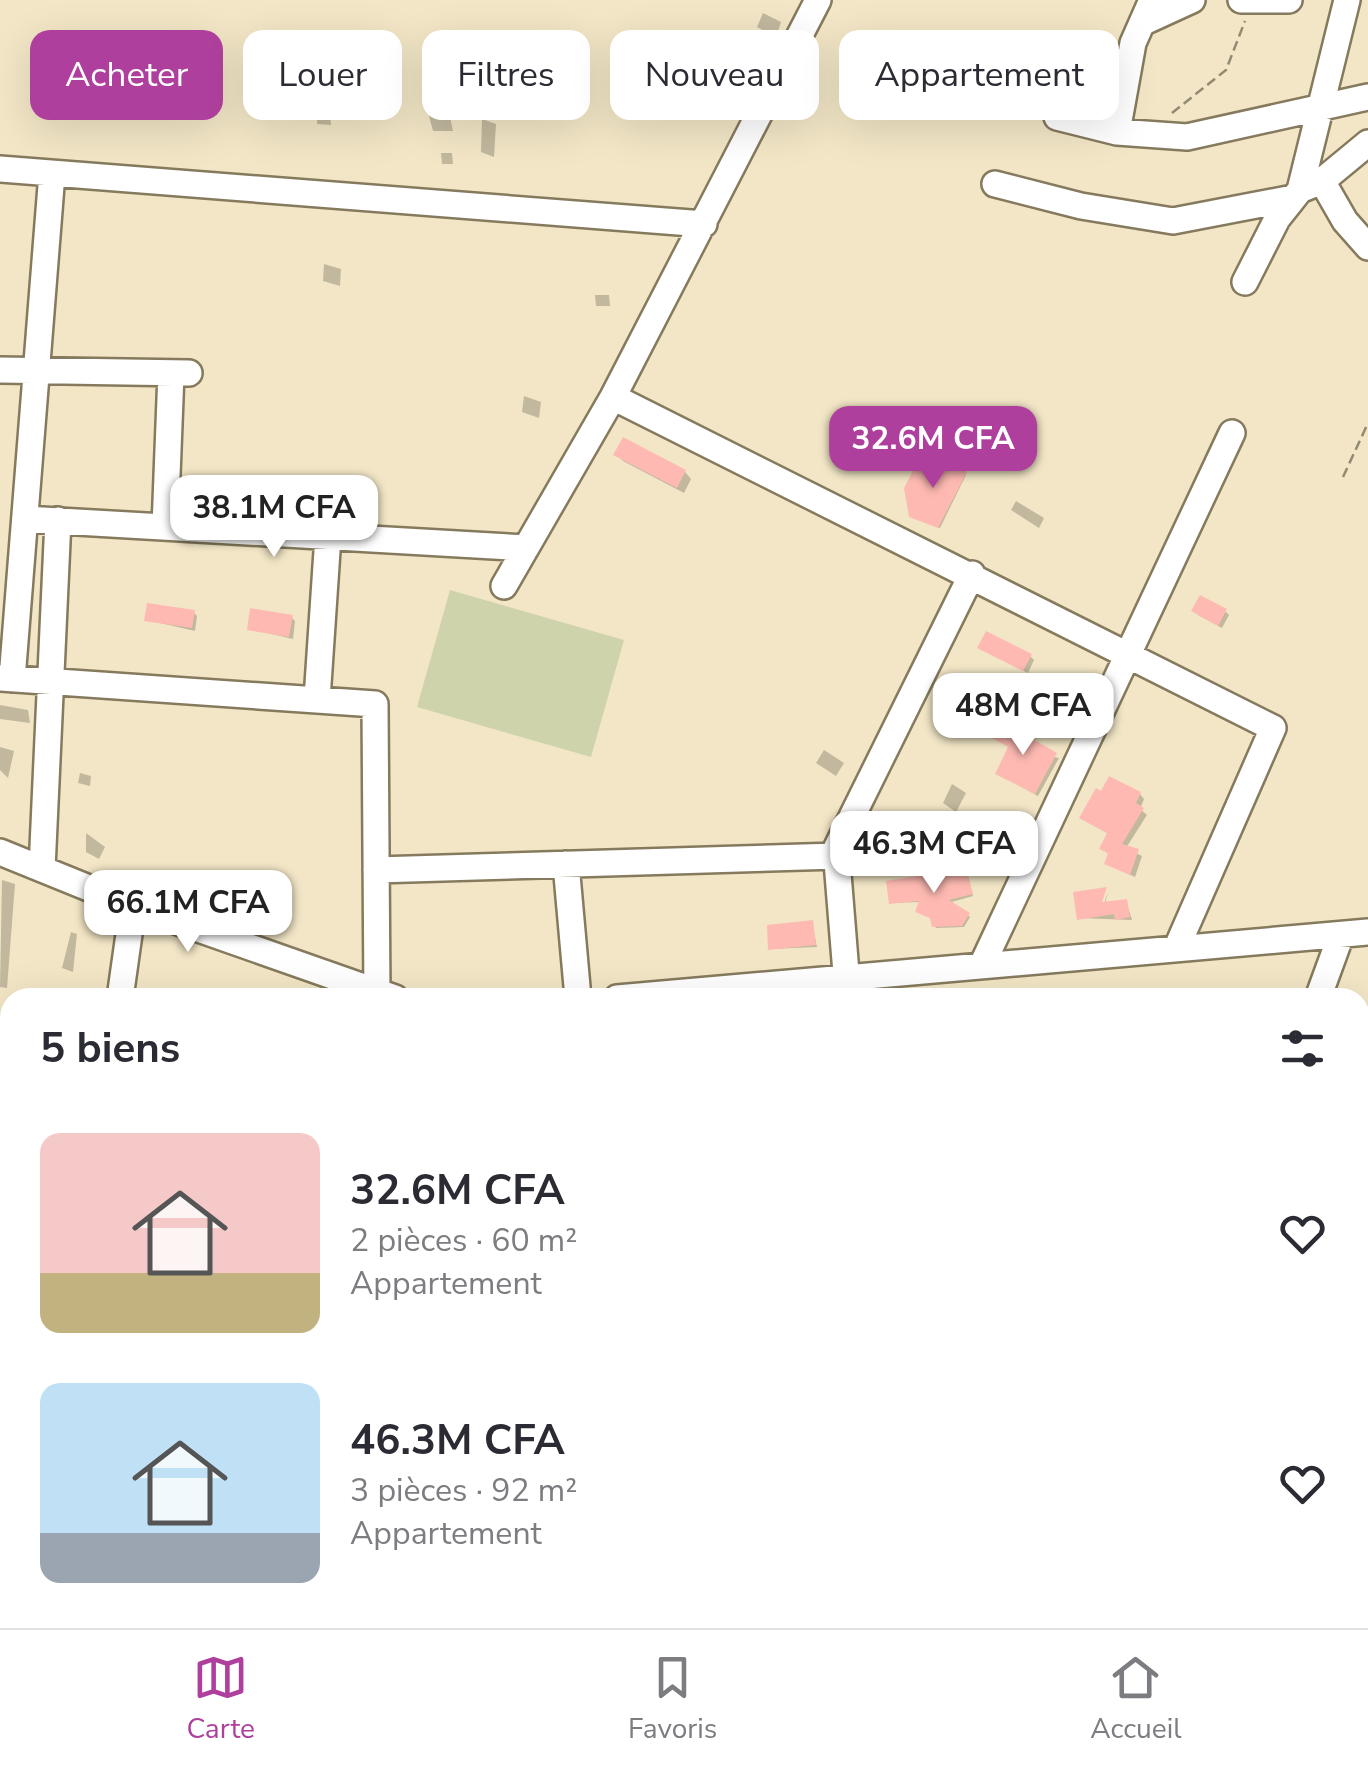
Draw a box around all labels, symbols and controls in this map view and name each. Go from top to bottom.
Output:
chip: Acheter [30,30,223,120]
chip: Louer [243,30,402,120]
chip: Filtres [422,30,590,120]
chip: Nouveau [610,30,819,120]
chip: Appartement [839,30,1119,120]
pin: 32.6M CFA [819,406,1047,491]
text: 32.6M CFA [851,417,1015,460]
pin: 38.1M CFA [160,475,388,560]
text: 38.1M CFA [192,486,356,529]
pin: 48M CFA [931,673,1115,758]
text: 48M CFA [955,684,1091,727]
pin: 46.3M CFA [820,811,1048,896]
text: 46.3M CFA [852,822,1016,865]
pin: 66.1M CFA [74,870,302,955]
text: 66.1M CFA [106,881,270,924]
text: 5 biens [40,1020,180,1077]
icon: filters [1275,1021,1330,1076]
text: 32.6M CFA [350,1162,565,1219]
icon: home [120,1173,240,1293]
icon: heart [1275,1206,1330,1261]
text: 2 pièces · 60 m² [350,1219,577,1262]
text: Appartement [350,1262,542,1305]
text: 46.3M CFA [350,1412,565,1469]
icon: home [120,1423,240,1543]
icon: heart [1275,1456,1330,1511]
text: 3 pièces · 92 m² [350,1469,577,1512]
text: Appartement [350,1512,542,1555]
tab: Carte [186,1650,255,1748]
tab: Favoris [628,1650,717,1748]
tab: Accueil [1090,1650,1182,1748]

